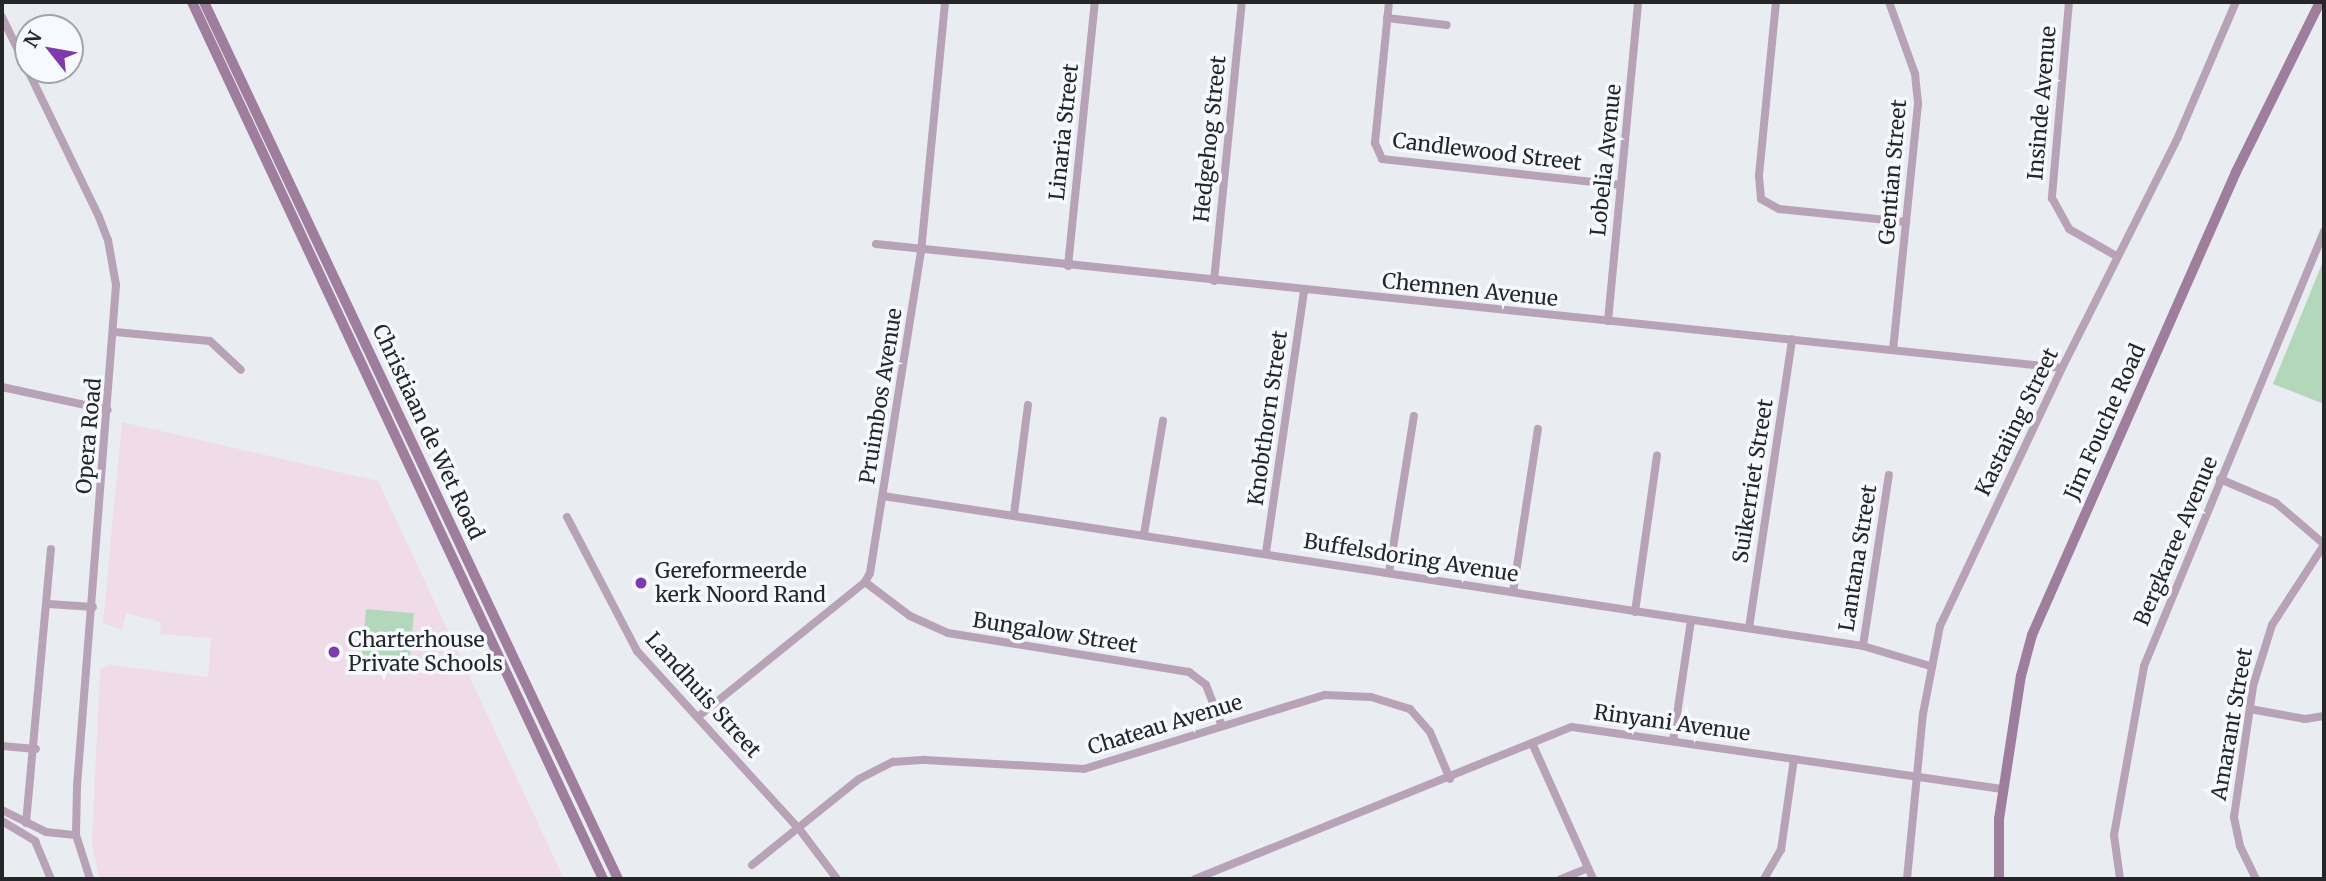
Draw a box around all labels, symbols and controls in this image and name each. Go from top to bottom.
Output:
north arrow [14,14,84,84]
street label: Insinde Avenue [2023,25,2061,181]
text: N [19,27,47,52]
street label: Hedgehog Street [1189,54,1231,224]
street label: Linaria Street [1044,62,1084,202]
street label: Lobelia Avenue [1585,83,1627,237]
street label: Gentian Street [1874,98,1912,246]
street label: Candlewood Street [1391,128,1583,176]
street label: Chemnen Avenue [1381,268,1559,312]
street label: Pruimbos Avenue [855,306,907,486]
street label: Christiaan de Wet Road [367,320,489,544]
street label: Knobthorn Street [1243,329,1293,507]
street label: Jim Fouche Road [2059,340,2151,504]
street label: Kastaiing Street [1970,344,2064,500]
street label: Opera Road [71,377,107,495]
street label: Suikerriet Street [1728,397,1778,565]
street label: Bergkaree Avenue [2129,453,2223,629]
street label: Lantana Street [1834,483,1882,633]
street label: Buffelsdoring Avenue [1302,529,1520,587]
place label: Gereformeerde kerk Noord Rand [655,558,826,608]
marker: Gereformeerde kerk Noord Rand [633,575,649,591]
street label: Bungalow Street [971,608,1139,658]
place label: Charterhouse Private Schools [348,627,503,677]
street label: Landhuis Street [640,627,766,763]
marker: Charterhouse Private Schools [326,644,342,660]
street label: Amarant Street [2206,646,2258,802]
street label: Chateau Avenue [1085,690,1245,760]
street label: Rinyani Avenue [1592,700,1752,746]

